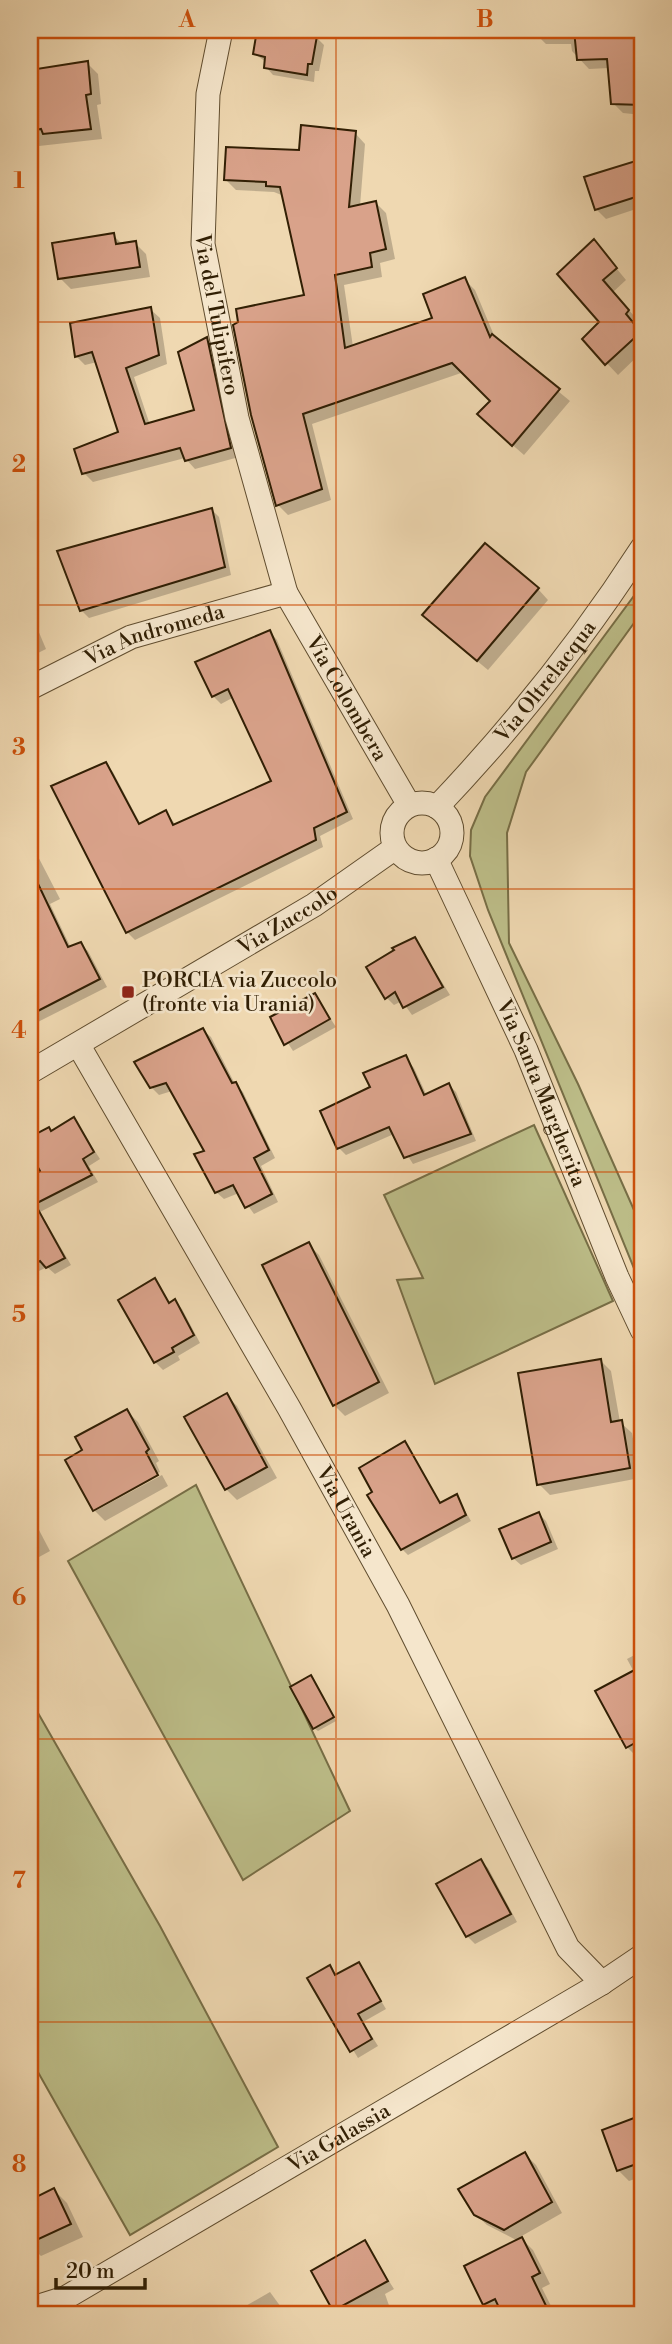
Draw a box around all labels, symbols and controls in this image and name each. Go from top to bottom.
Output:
text: A [178,6,196,34]
text: B [476,6,494,34]
text: 1 [13,167,25,195]
street label: Via del Tulipifero [189,232,244,398]
text: 2 [12,451,26,479]
street label: Via Andromeda [80,599,228,673]
street label: Via Oltrelacqua [489,615,602,749]
street label: Via Colombera [299,630,393,766]
text: 3 [12,734,26,762]
street label: Via Zuccolo [232,880,343,962]
place label: PORCIA via Zuccolo (fronte via Urania) [142,968,337,1018]
marker: PORCIA via Zuccolo (fronte via Urania) [120,984,136,1000]
street label: Via Santa Margherita [490,995,592,1191]
text: 4 [11,1017,27,1045]
text: 5 [12,1301,26,1329]
street label: Via Urania [309,1461,381,1563]
text: 6 [12,1584,26,1612]
text: 7 [12,1867,26,1895]
street label: Via Galassia [282,2098,396,2179]
text: 8 [12,2151,26,2179]
scale bar [56,2246,145,2290]
text: 20 m [66,2259,115,2285]

